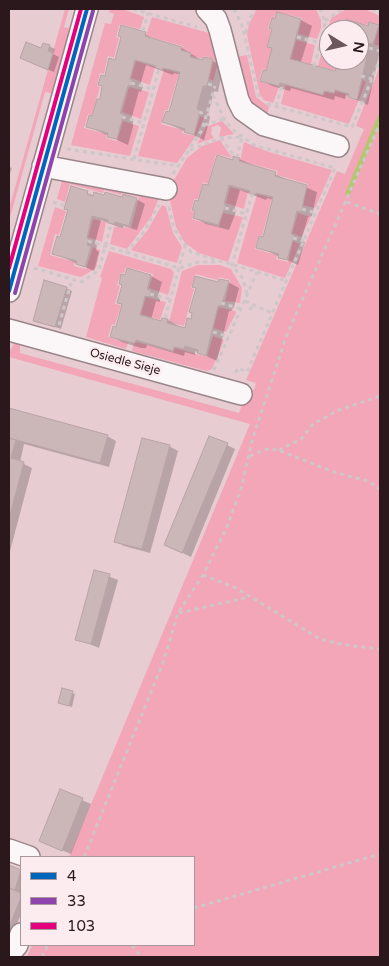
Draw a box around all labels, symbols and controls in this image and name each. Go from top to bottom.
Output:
north arrow [319,20,369,70]
text: N [349,40,368,54]
street label: Osiedle Sieje [88,346,162,378]
legend [20,856,195,946]
text: 4 [67,867,76,885]
text: 33 [67,892,86,910]
text: 103 [67,917,95,935]

